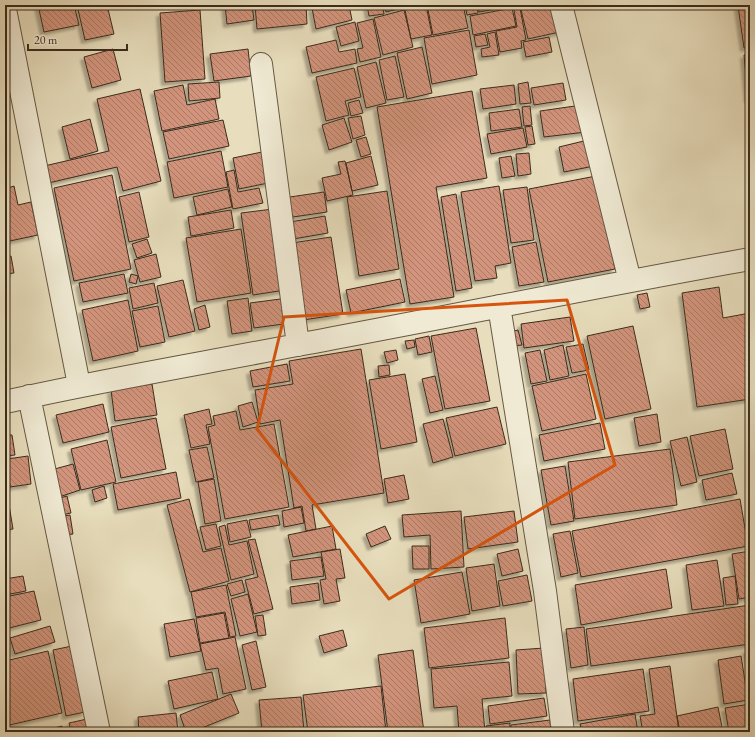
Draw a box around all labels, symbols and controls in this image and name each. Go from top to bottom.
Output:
scale bar [28,26,127,52]
text: 20 m [34,32,58,48]

